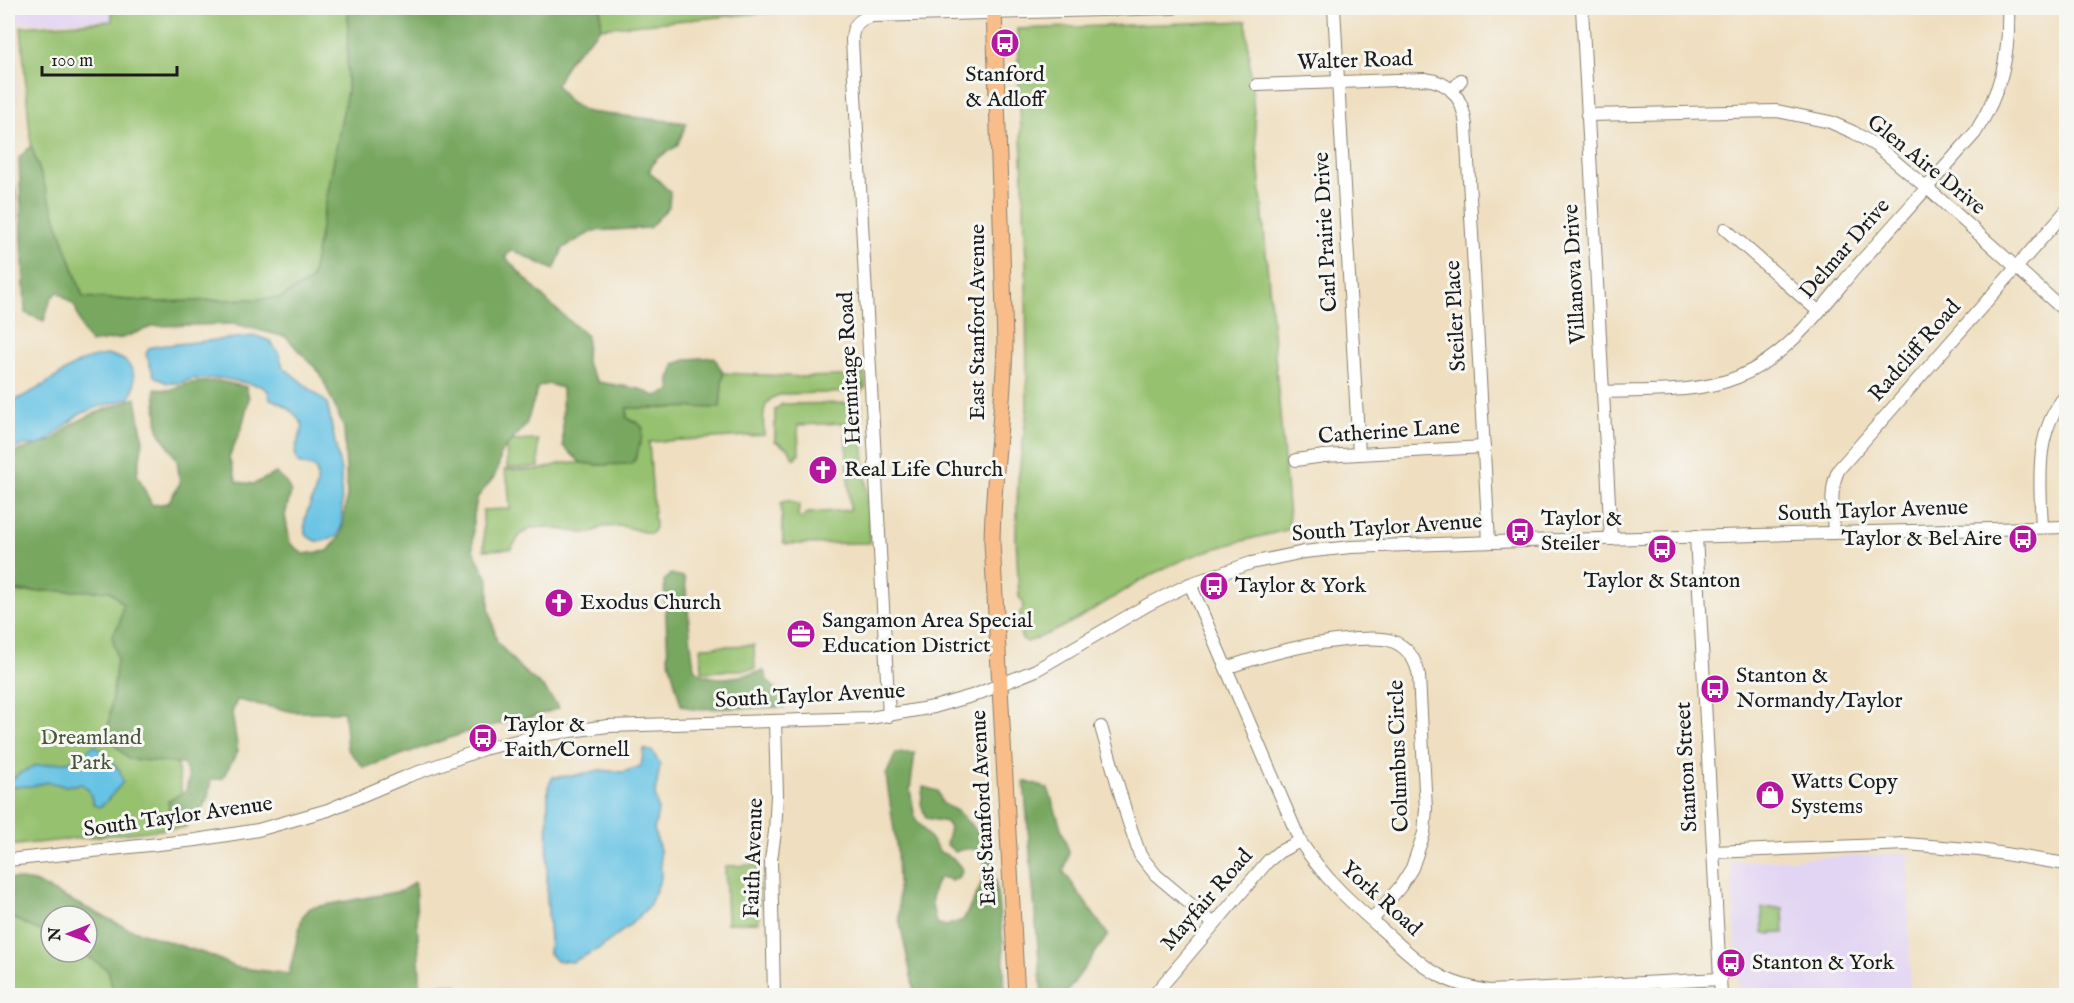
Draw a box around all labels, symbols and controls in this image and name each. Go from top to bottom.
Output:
bus stop icon: Stanford & Adloff [989,27,1021,59]
scale bar [42,39,177,77]
street label: Walter Road [1297,45,1413,77]
text: 100 m [51,50,93,73]
place label: Stanford & Adloff [965,61,1047,114]
street label: Glen Aire Drive [1861,108,1991,222]
street label: Carl Prairie Drive [1308,151,1344,313]
street label: Delmar Drive [1794,193,1896,305]
street label: Villanova Drive [1557,203,1593,346]
street label: East Stanford Avenue [964,224,992,420]
street label: Steiler Place [1439,260,1473,372]
street label: Hermitage Road [832,291,868,445]
street label: Radcliff Road [1863,294,1967,408]
street label: Catherine Lane [1317,413,1461,451]
church icon: Real Life Church [807,454,839,486]
place label: Real Life Church [844,456,1004,484]
street label: South Taylor Avenue [1777,494,1969,528]
place label: Taylor & Steiler [1541,505,1622,558]
street label: South Taylor Avenue [1291,507,1483,549]
bus stop icon: Taylor & Steiler [1504,516,1536,548]
bus stop icon: Taylor & Bel Aire [2007,523,2039,555]
place label: Taylor & Bel Aire [1841,525,2002,553]
bus stop icon: Taylor & Stanton [1646,533,1678,565]
place label: Taylor & Stanton [1583,567,1741,595]
bus stop icon: Taylor & York [1198,570,1230,602]
place label: Taylor & York [1235,572,1367,600]
church icon: Exodus Church [543,587,575,619]
place label: Exodus Church [580,589,721,617]
place label: Sangamon Area Special Education District [822,607,1033,660]
office icon: Sangamon Area Special Education District [785,618,817,650]
place label: Stanton & Normandy/Taylor [1736,662,1903,715]
bus stop icon: Stanton & Normandy/Taylor [1699,673,1731,705]
street label: South Taylor Avenue [714,677,906,715]
street label: Columbus Circle [1382,679,1416,833]
street label: Stanton Street [1670,701,1704,833]
street label: East Stanford Avenue [965,709,1003,907]
place label: Taylor & Faith/Cornell [504,711,629,764]
bus stop icon: Taylor & Faith/Cornell [467,722,499,754]
park label: Dreamland Park [40,724,142,777]
place label: Watts Copy Systems [1791,768,1898,821]
shop icon: Watts Copy Systems [1754,779,1786,811]
street label: South Taylor Avenue [82,790,274,844]
street label: Faith Avenue [738,797,770,919]
street label: Mayfair Road [1155,843,1259,957]
street label: York Road [1335,855,1428,943]
north arrow [39,904,99,964]
text: N [46,927,66,942]
bus stop icon: Stanton & York [1715,947,1747,979]
place label: Stanton & York [1752,949,1895,977]

